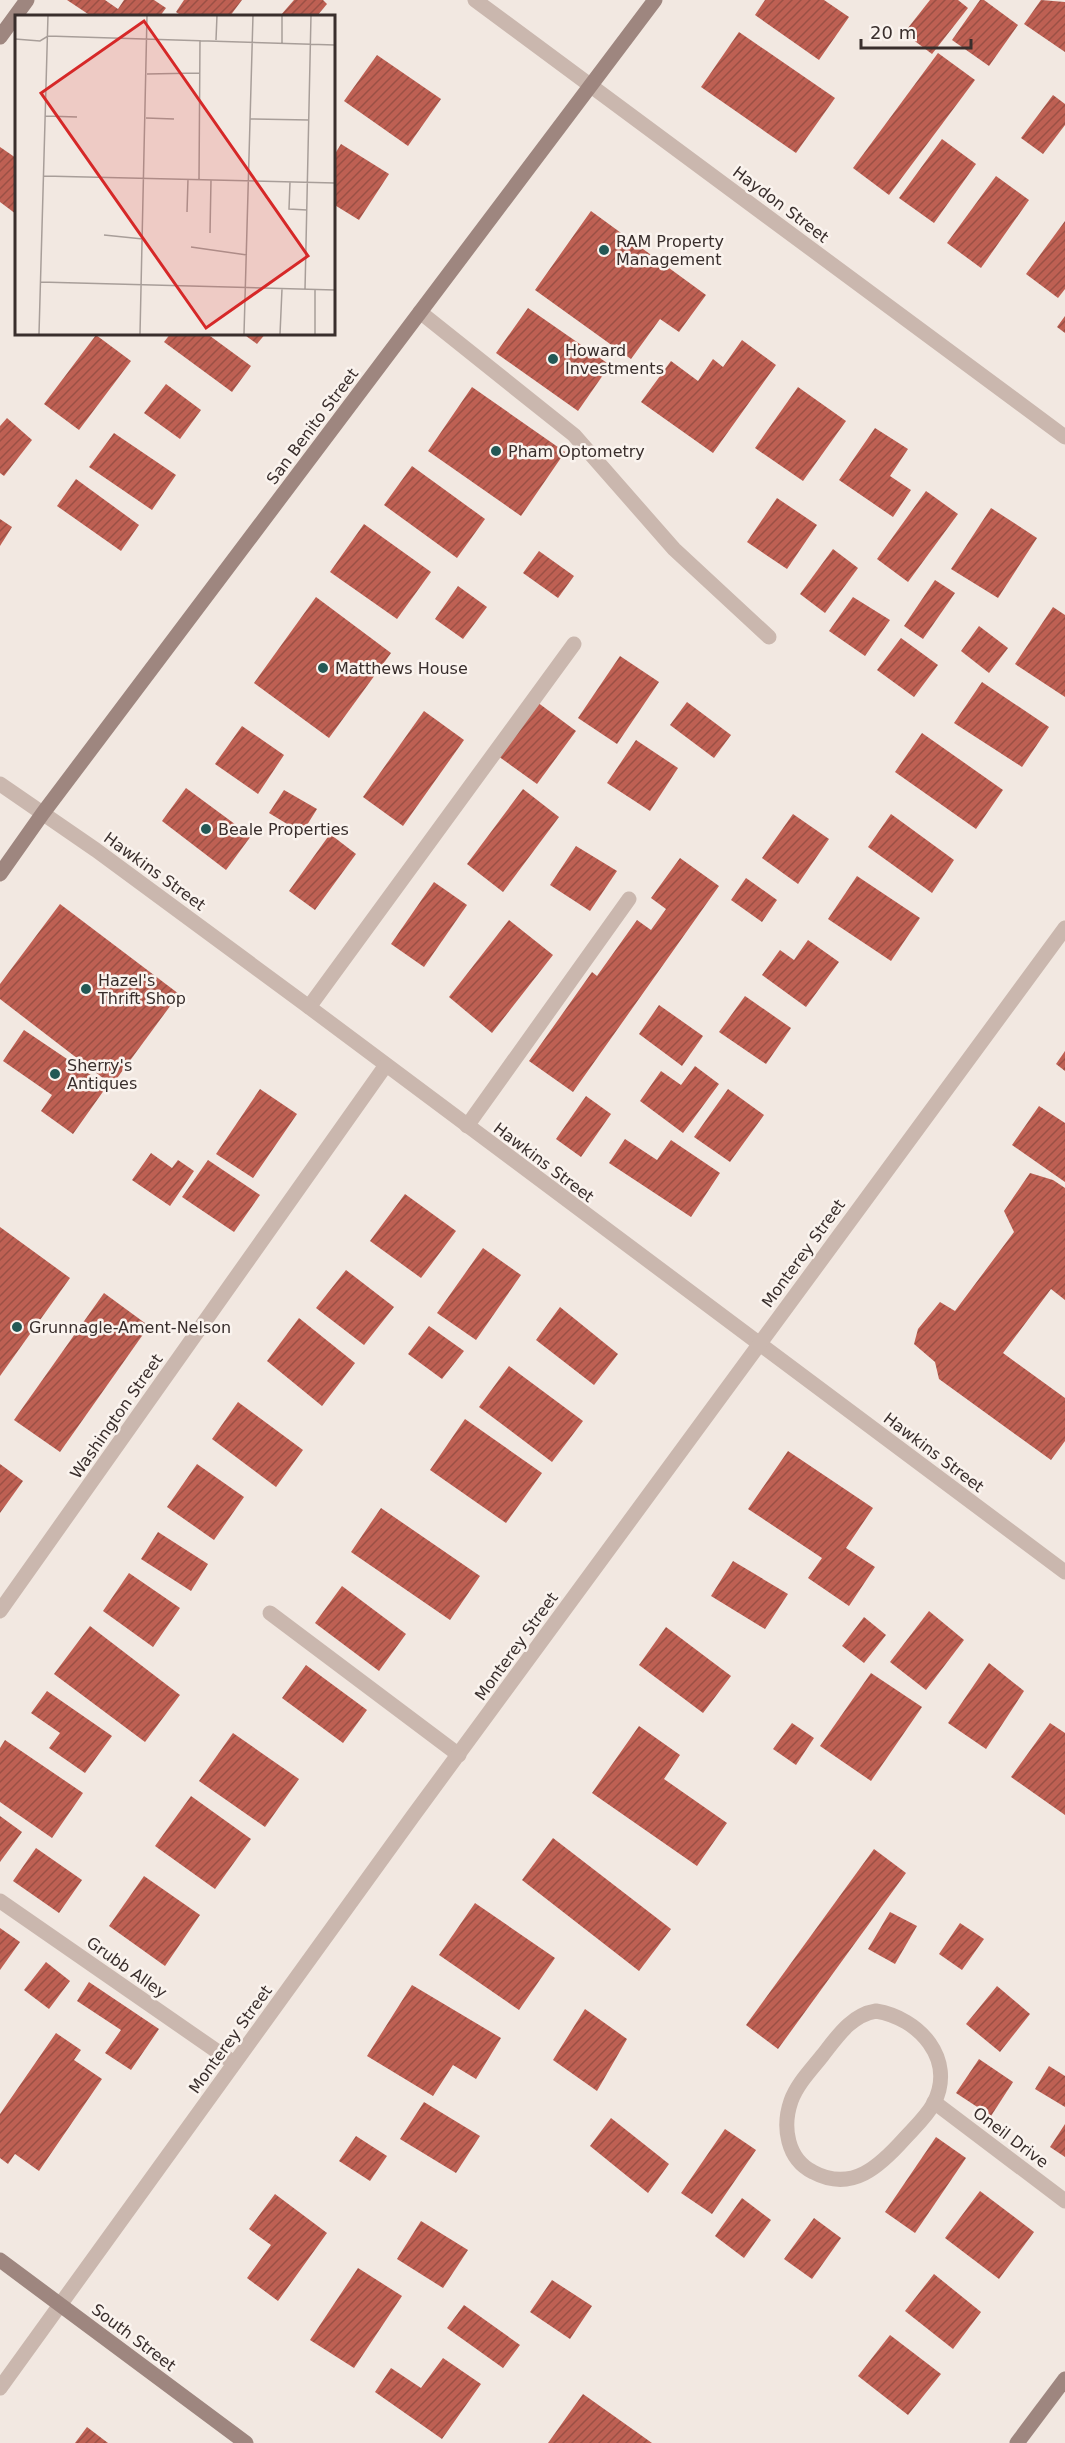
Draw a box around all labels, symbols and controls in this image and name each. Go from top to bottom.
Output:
scale bar [861,12,970,50]
inset map [15,15,334,334]
text: 20 m [870,22,916,43]
street label: Haydon Street [729,162,832,247]
place label: RAM Property Management [616,232,724,269]
marker: RAM Property Management [597,243,611,257]
place label: Howard Investments [565,341,664,378]
marker: Howard Investments [546,352,560,366]
street label: San Benito Street [263,365,362,488]
place label: Pham Optometry [508,442,645,461]
marker: Pham Optometry [489,444,503,458]
place label: Matthews House [335,659,468,678]
marker: Matthews House [316,661,330,675]
place label: Beale Properties [218,820,349,839]
marker: Beale Properties [199,822,213,836]
street label: Hawkins Street [100,828,209,915]
place label: Hazel's Thrift Shop [97,971,186,1008]
marker: Hazel's Thrift Shop [79,982,93,996]
place label: Sherry's Antiques [67,1056,137,1093]
marker: Sherry's Antiques [48,1067,62,1081]
street label: Hawkins Street [490,1118,598,1206]
street label: Monterey Street [758,1195,849,1311]
place label: Grunnagle-Ament-Nelson [29,1318,231,1337]
marker: Grunnagle-Ament-Nelson [10,1320,24,1334]
street label: Washington Street [66,1350,167,1482]
street label: Hawkins Street [880,1408,988,1496]
street label: Monterey Street [471,1588,562,1704]
street label: Grubb Alley [83,1933,171,2002]
street label: Monterey Street [185,1981,276,2097]
street label: Oneil Drive [969,2103,1052,2172]
street label: South Street [88,2300,179,2375]

